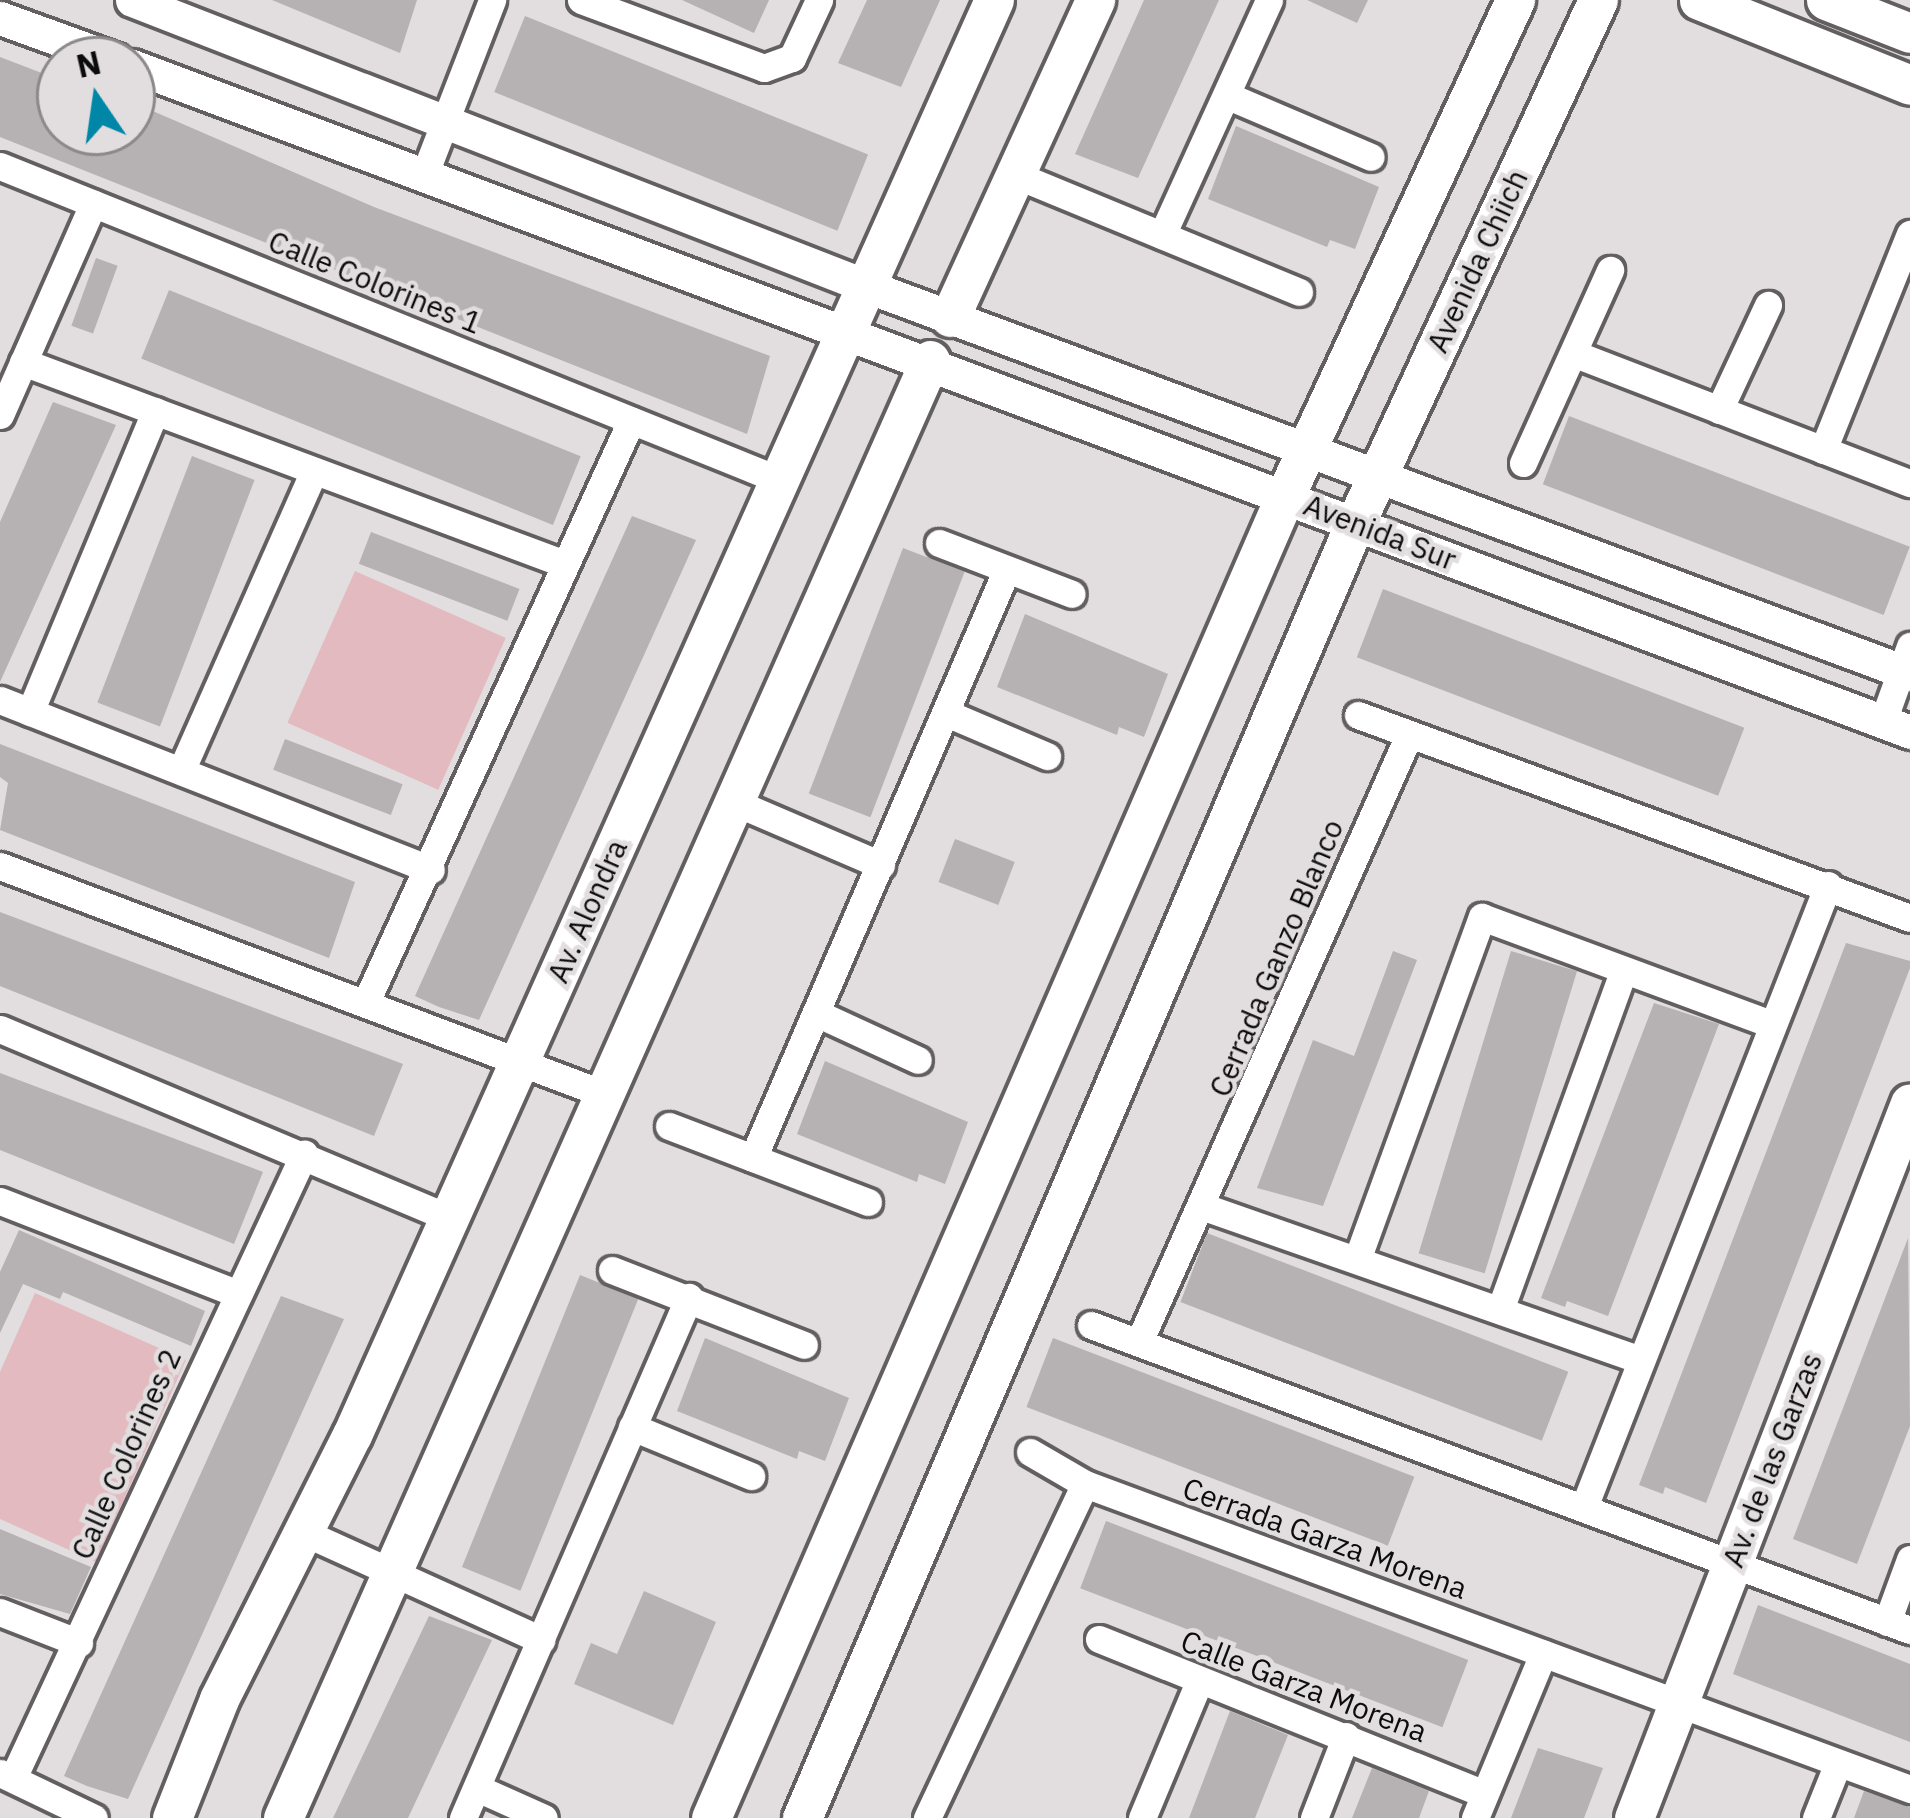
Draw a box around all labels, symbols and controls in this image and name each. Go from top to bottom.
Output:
north arrow [36,36,156,156]
text: N [72,40,105,87]
street label: Avenida Chiich [1419,164,1535,358]
street label: Calle Colorines 1 [263,223,487,341]
street label: Avenida Sur [1299,487,1461,577]
street label: Cerrada Ganzo Blanco [1201,814,1351,1102]
street label: Av. Alondra [539,834,635,988]
street label: Calle Colorines 2 [63,1343,189,1565]
street label: Av. de las Garzas [1715,1348,1829,1572]
street label: Cerrada Garza Morena [1178,1470,1472,1606]
street label: Calle Garza Morena [1176,1622,1432,1750]

